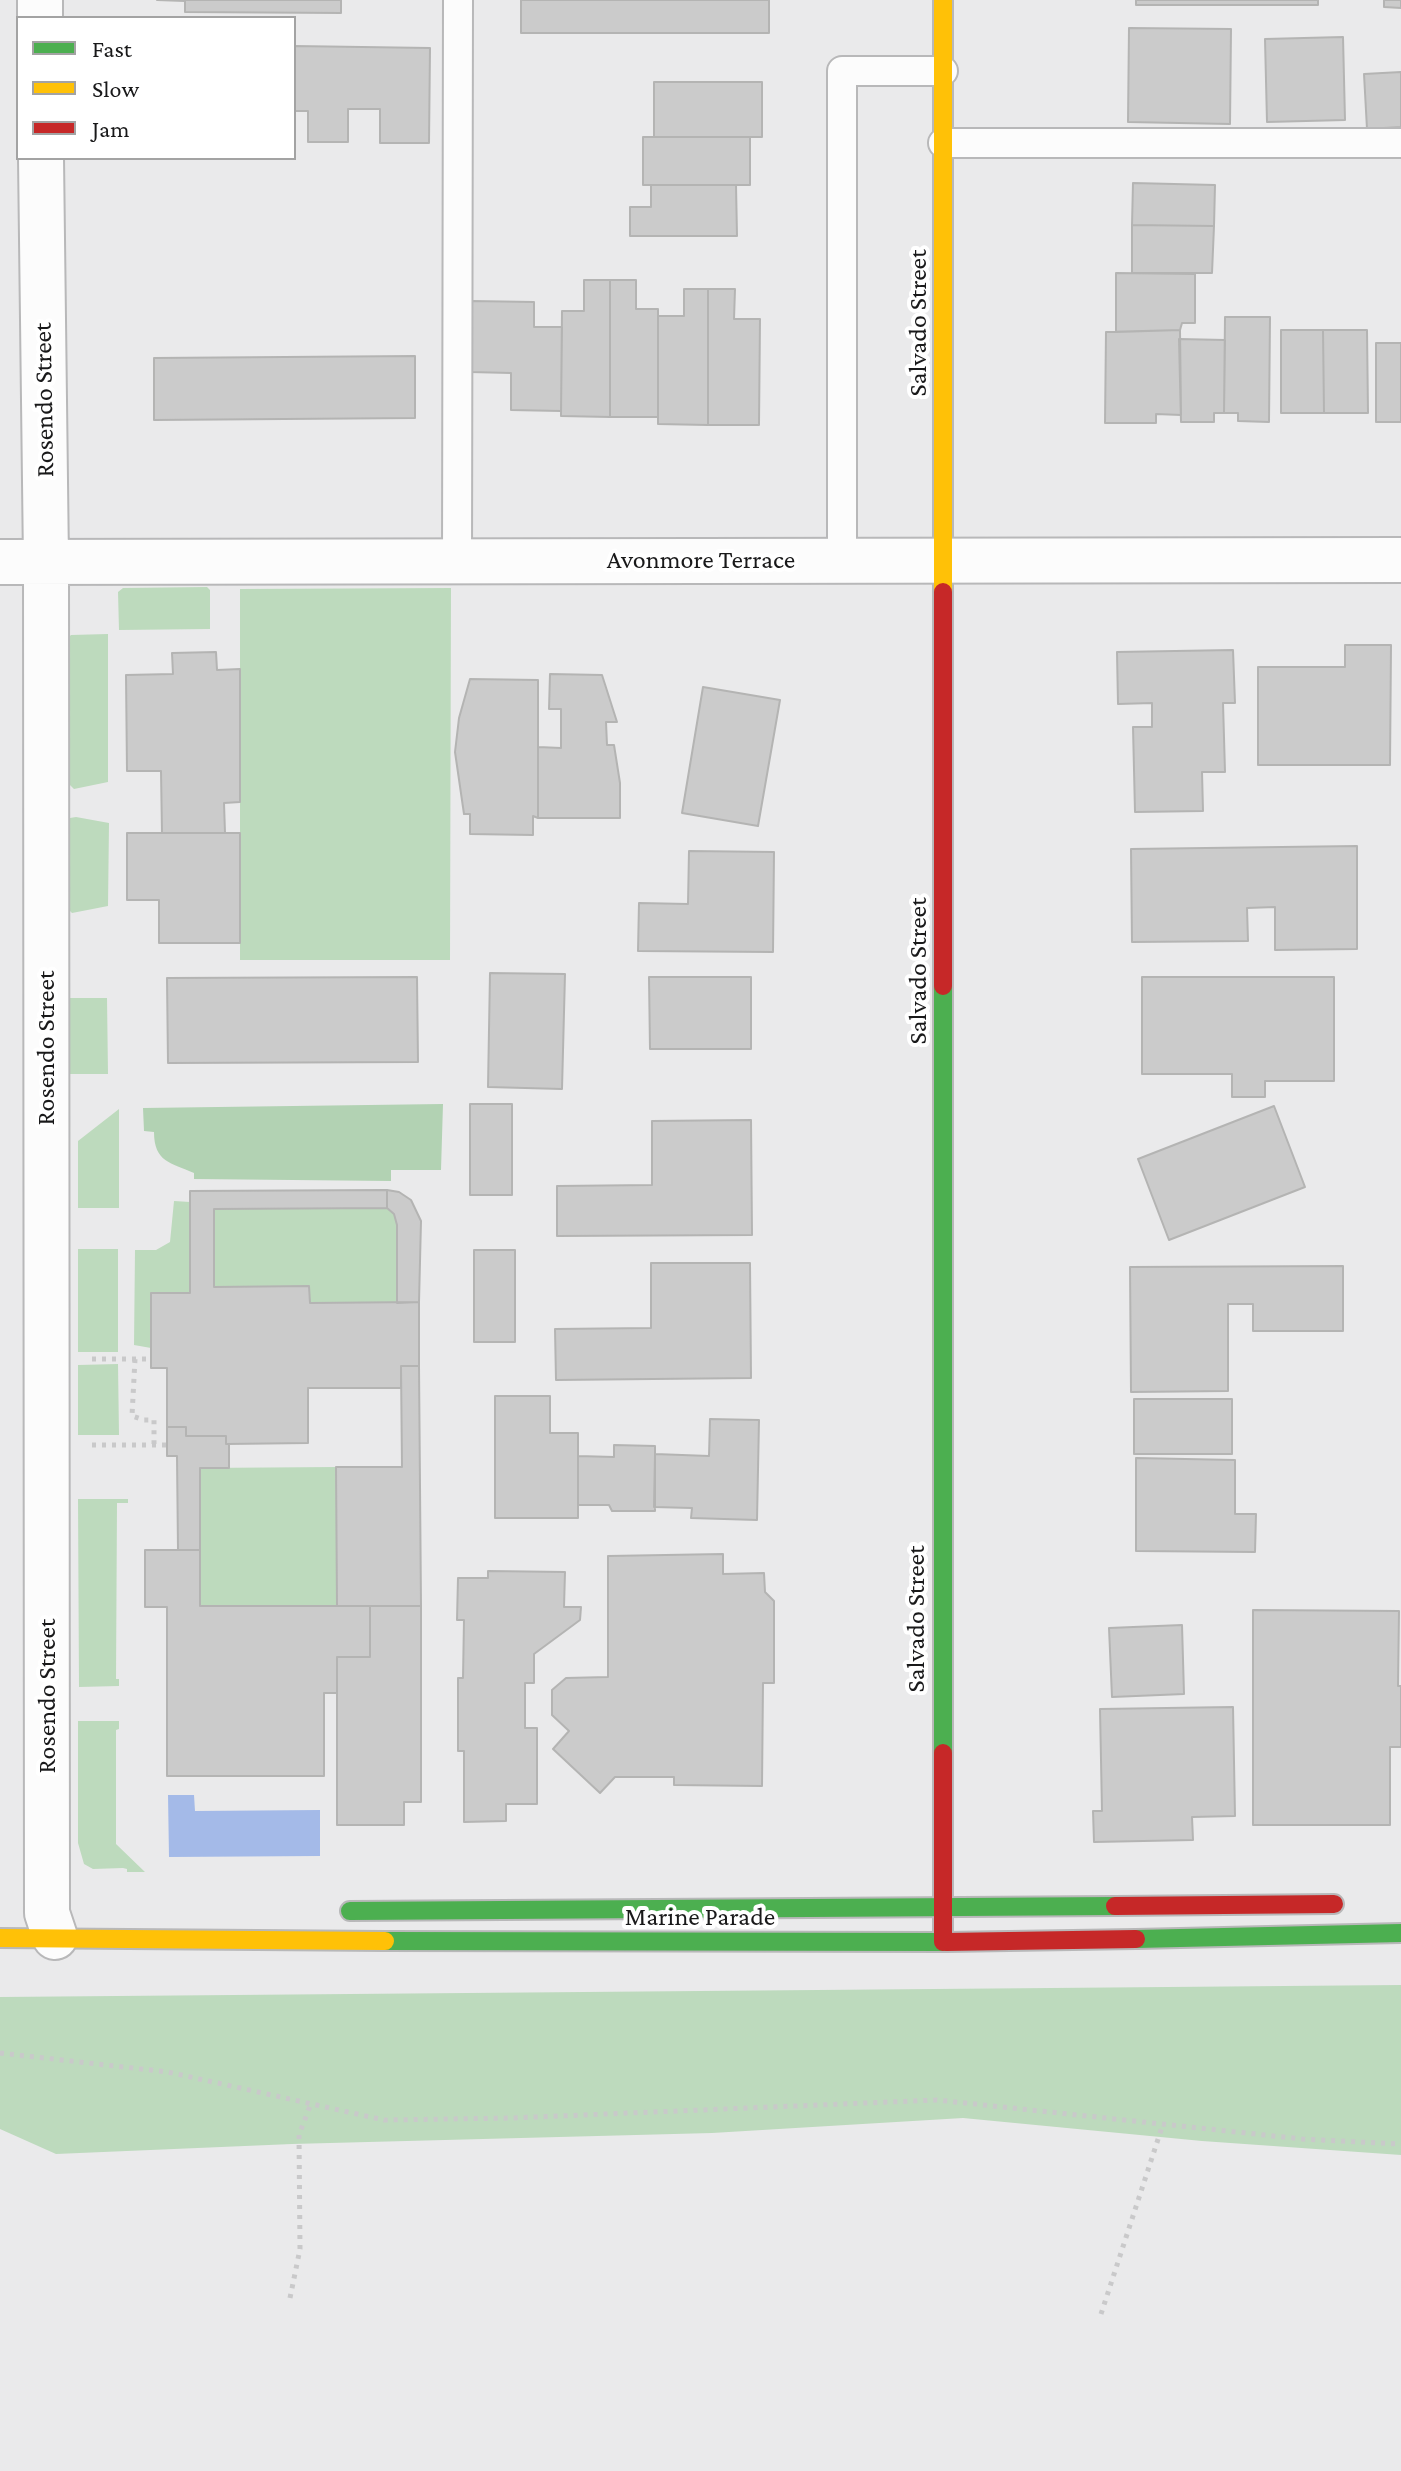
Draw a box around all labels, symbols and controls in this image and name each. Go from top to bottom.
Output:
legend [16,16,296,160]
text: Fast [92,35,132,62]
text: Slow [92,75,139,102]
text: Jam [92,115,130,142]
street label: Salvado Street [902,249,934,397]
street label: Rosendo Street [27,322,61,478]
street label: Avonmore Terrace [607,544,795,576]
street label: Salvado Street [902,897,934,1045]
street label: Rosendo Street [30,971,62,1125]
street label: Salvado Street [900,1545,932,1693]
street label: Rosendo Street [31,1619,63,1773]
street label: Marine Parade [625,1901,775,1933]

